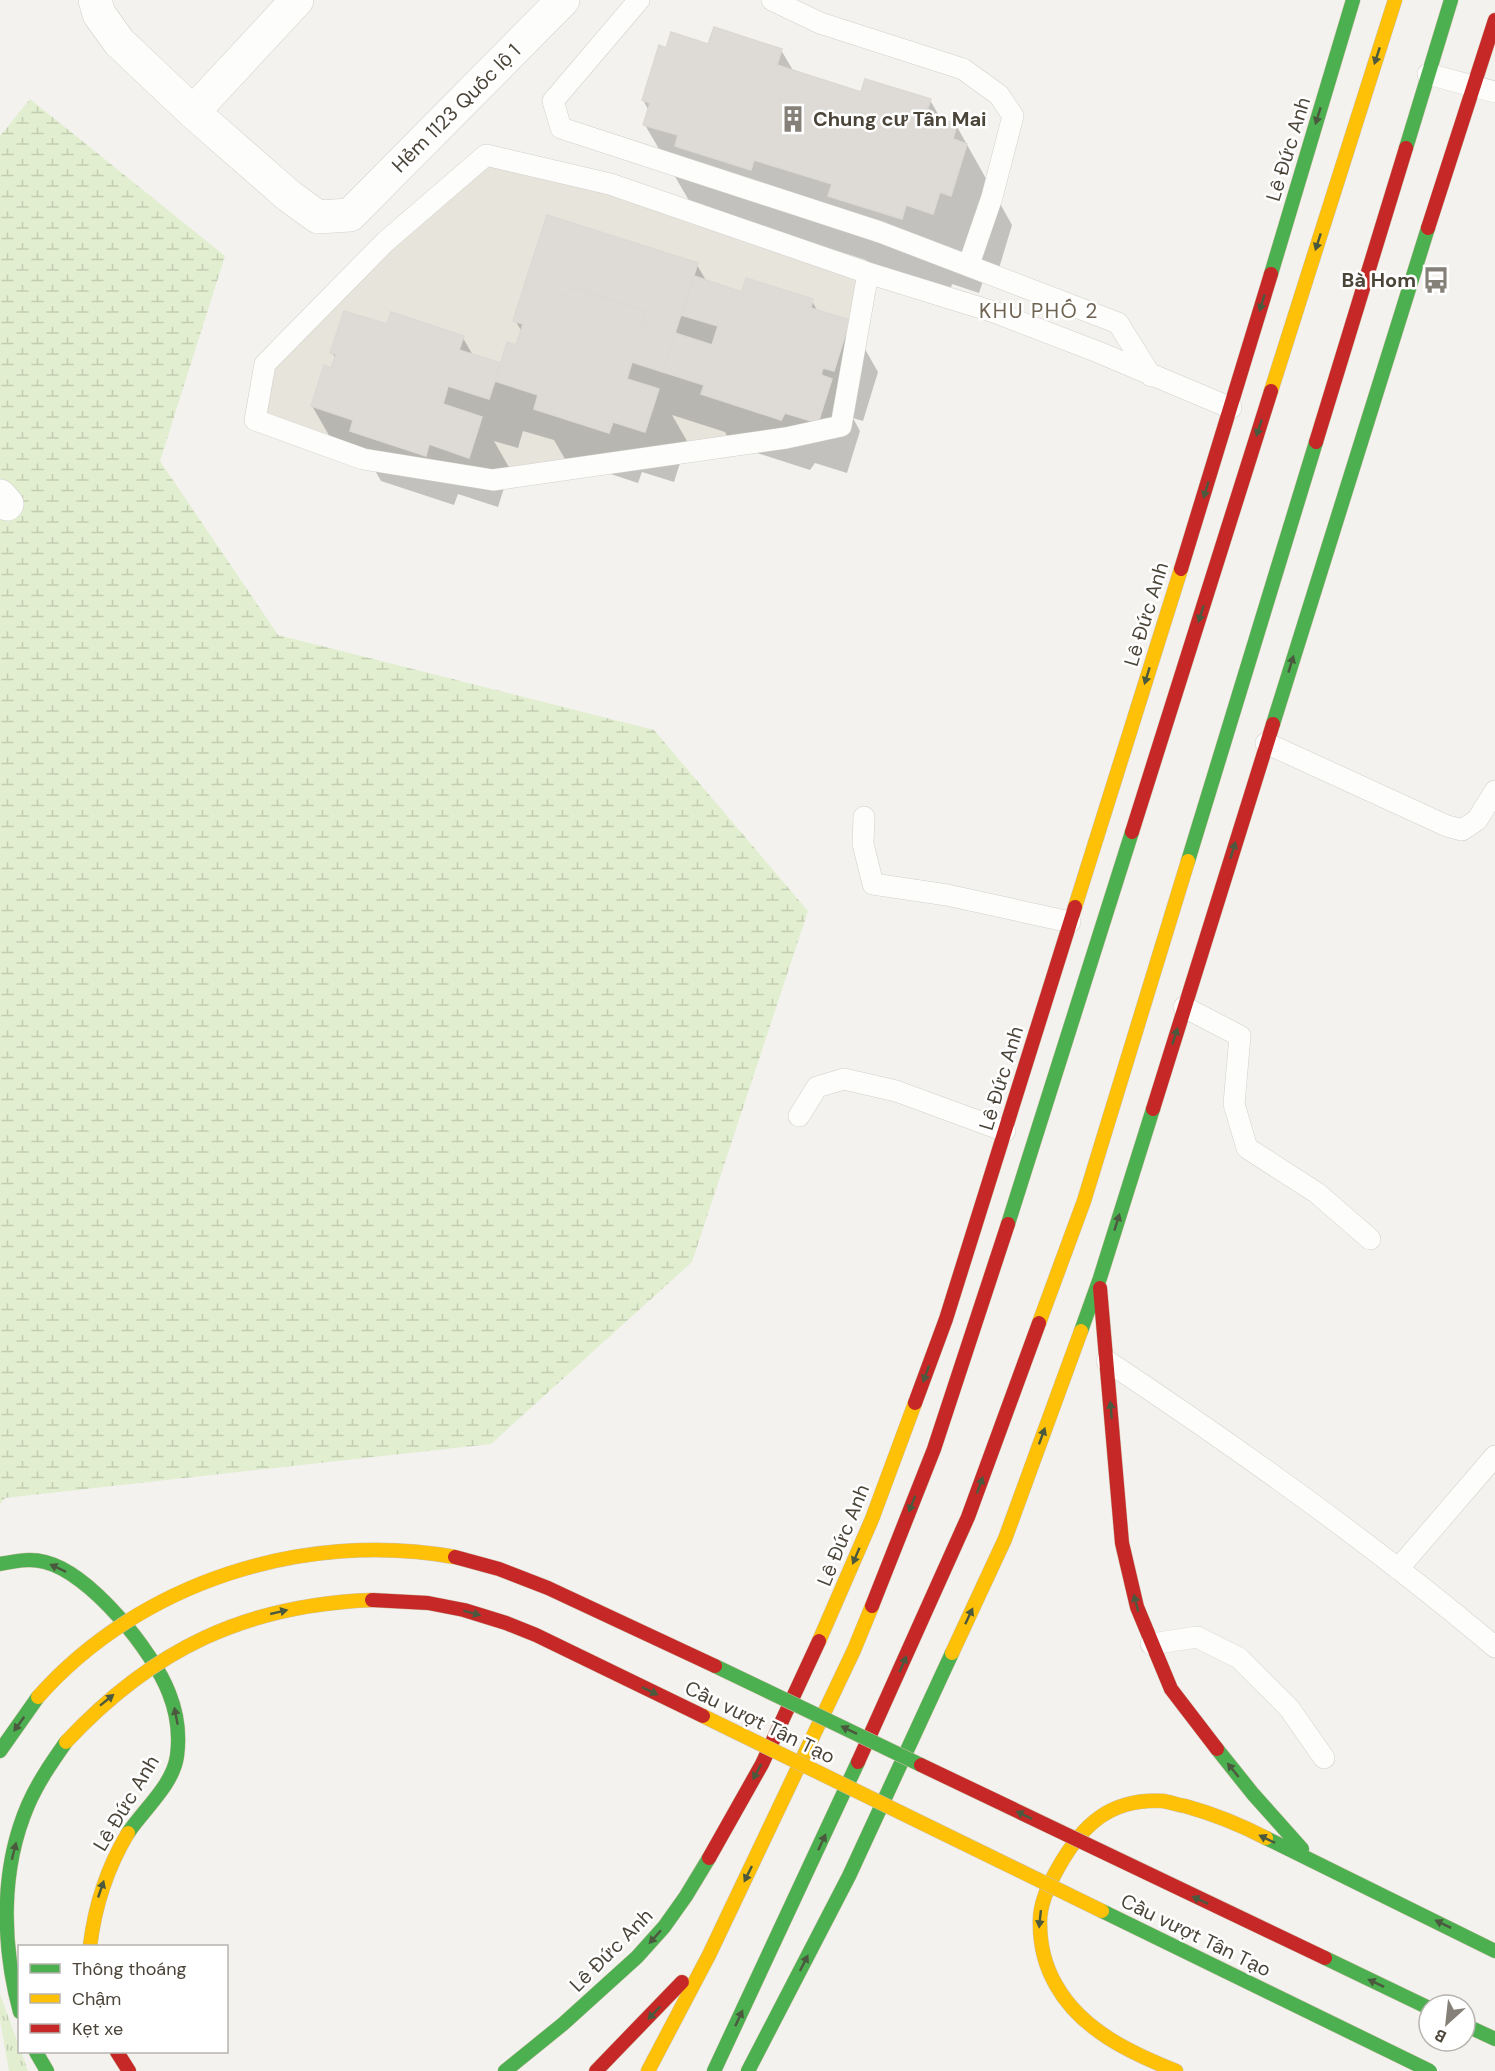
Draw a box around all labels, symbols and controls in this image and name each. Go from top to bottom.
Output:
street label: Hẻm 1123 Quốc lộ 1 [386,38,526,178]
one-way arrow [1372,47,1381,65]
street label: Lê Đức Anh [1260,94,1316,204]
building icon: Chung cư Tân Mai [778,104,808,134]
place label: Chung cư Tân Mai [813,106,987,132]
one-way arrow [1313,108,1322,126]
one-way arrow [1313,233,1322,251]
bus stop icon: Bà Hom [1421,265,1451,295]
place label: Bà Hom [1342,267,1416,293]
one-way arrow [1257,294,1266,312]
district label: KHU PHỐ 2 [979,297,1099,325]
one-way arrow [1254,419,1264,437]
one-way arrow [1201,481,1210,499]
street label: Lê Đức Anh [1118,559,1174,669]
one-way arrow [1196,605,1205,623]
one-way arrow [1287,655,1296,673]
one-way arrow [1142,667,1151,685]
one-way arrow [1229,841,1238,859]
street label: Lê Đức Anh [973,1023,1029,1133]
one-way arrow [1171,1027,1180,1045]
one-way arrow [1113,1213,1122,1231]
one-way arrow [920,1365,930,1383]
one-way arrow [1106,1400,1116,1419]
one-way arrow [1038,1427,1048,1445]
one-way arrow [975,1476,985,1494]
street label: Lê Đức Anh [811,1480,875,1590]
one-way arrow [907,1495,916,1513]
one-way arrow [852,1548,861,1565]
one-way arrow [49,1563,66,1572]
one-way arrow [1131,1594,1140,1612]
one-way arrow [270,1606,288,1616]
one-way arrow [463,1608,481,1618]
one-way arrow [964,1608,973,1625]
one-way arrow [898,1655,908,1673]
street label: Cầu vượt Tân Tạo [681,1674,839,1770]
one-way arrow [641,1686,658,1695]
one-way arrow [99,1694,115,1707]
one-way arrow [171,1707,180,1726]
one-way arrow [13,1716,25,1731]
one-way arrow [840,1726,857,1735]
street label: Lê Đức Anh [87,1750,165,1856]
one-way arrow [1227,1762,1240,1778]
one-way arrow [753,1763,762,1780]
one-way arrow [1016,1810,1033,1820]
one-way arrow [818,1833,827,1850]
one-way arrow [1259,1835,1276,1844]
one-way arrow [9,1842,19,1861]
one-way arrow [743,1865,752,1882]
one-way arrow [97,1880,106,1898]
street label: Cầu vượt Tân Tạo [1117,1887,1275,1983]
one-way arrow [1191,1895,1208,1904]
street label: Lê Đức Anh [564,1903,658,1997]
one-way arrow [1035,1909,1045,1928]
one-way arrow [1434,1920,1451,1929]
one-way arrow [649,1929,662,1944]
legend [18,1945,228,2053]
one-way arrow [799,1954,809,1971]
text: Thông thoáng [72,1957,187,1981]
one-way arrow [1368,1979,1385,1988]
text: Chậm [72,1987,121,2011]
north arrow [1417,1993,1477,2053]
one-way arrow [647,2005,661,2019]
one-way arrow [734,2010,743,2027]
text: Kẹt xe [72,2017,123,2041]
text: B [1431,2024,1450,2048]

